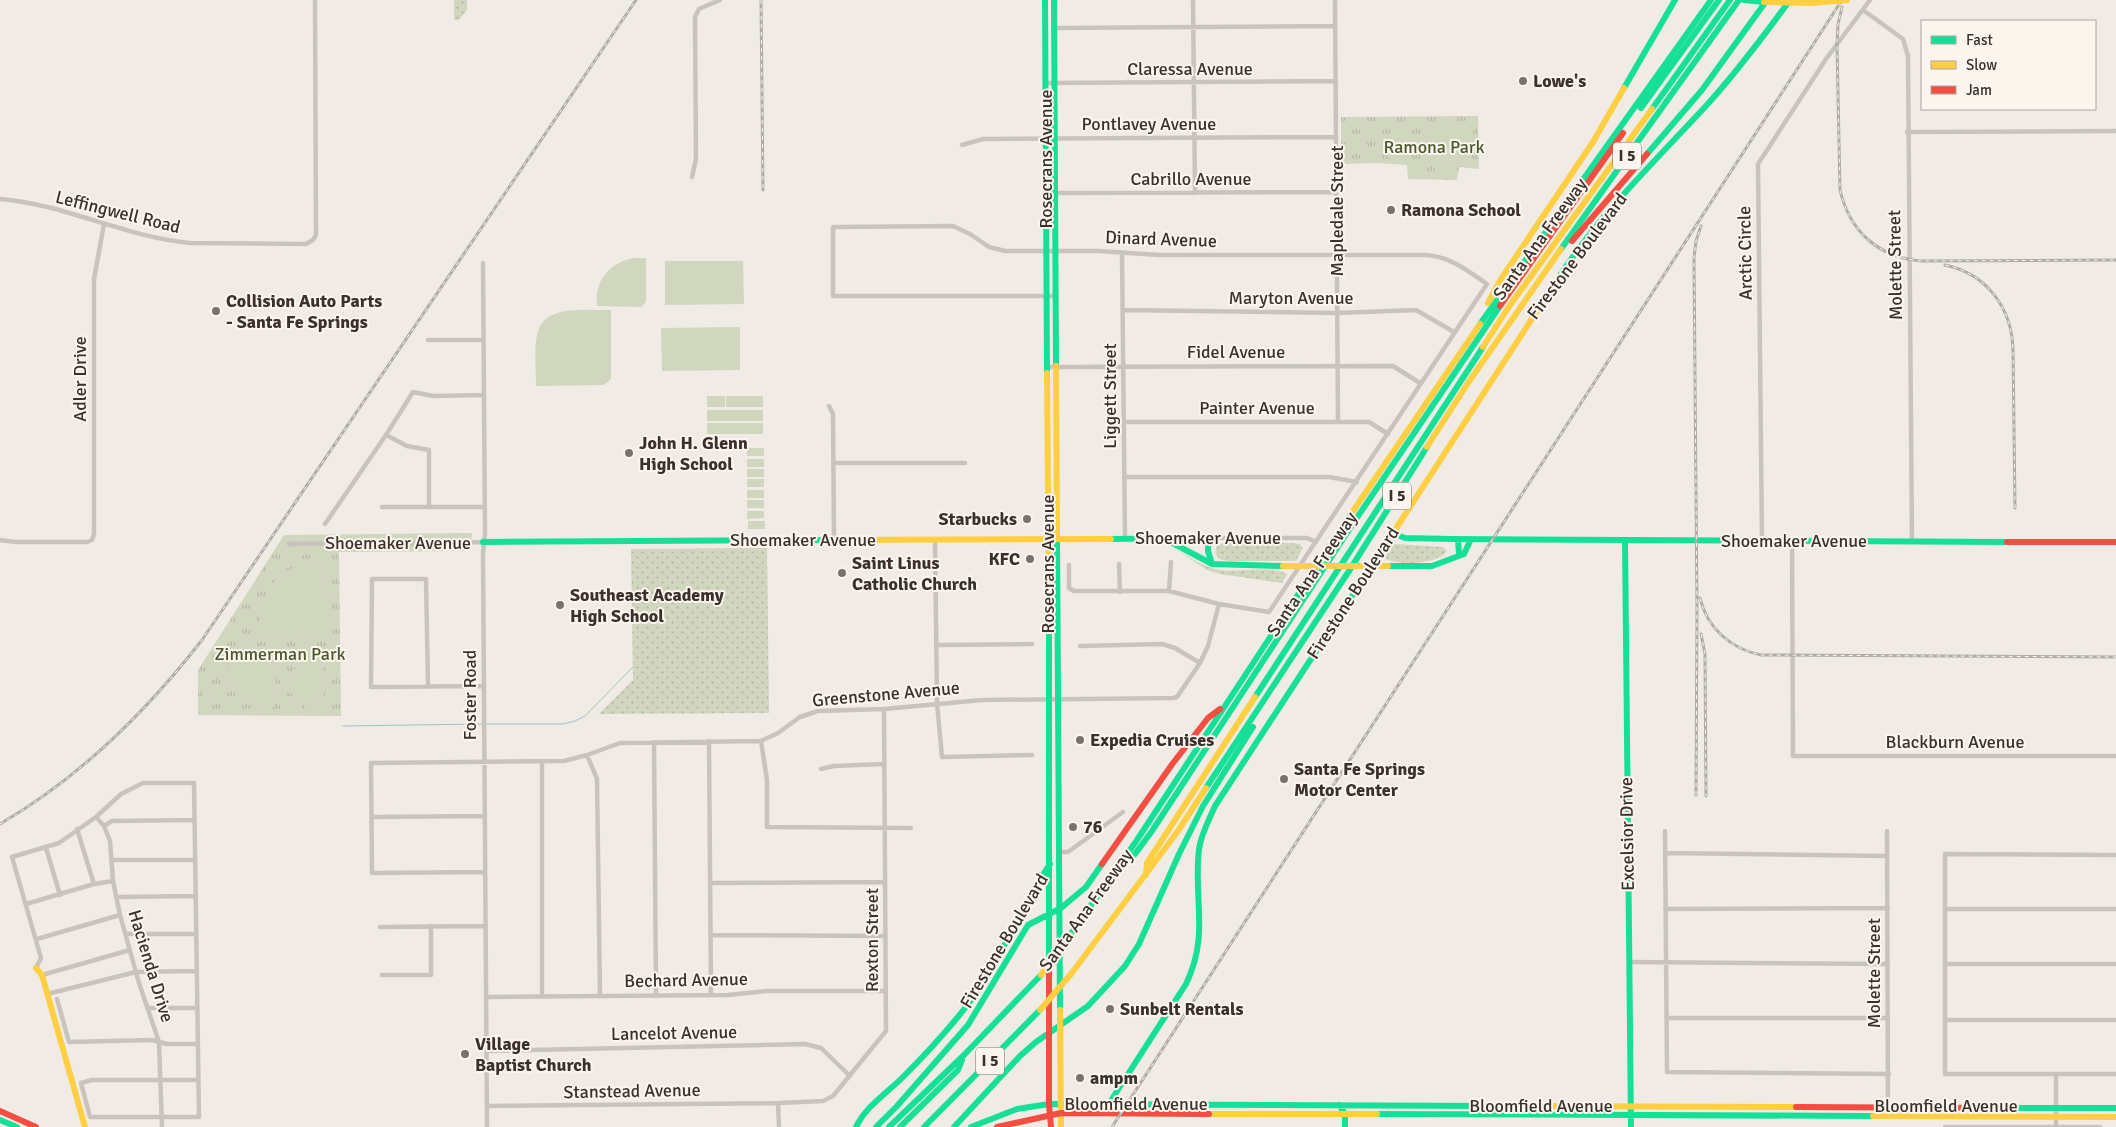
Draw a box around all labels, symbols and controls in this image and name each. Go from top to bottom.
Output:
legend [1921,20,2096,110]
text: Fast [1966,31,1993,49]
text: Slow [1966,56,1997,74]
street label: Claressa Avenue [1127,58,1253,80]
place label: Lowe's [1533,70,1586,92]
marker: Lowe's [1517,75,1529,87]
text: Jam [1966,81,1992,99]
street label: Rosecrans Avenue [1035,90,1057,228]
street label: Pontlavey Avenue [1082,113,1216,135]
park label: Ramona Park [1383,136,1485,158]
road number: I 5 [1613,142,1641,170]
street label: Mapledale Street [1326,146,1348,276]
street label: Cabrillo Avenue [1131,168,1252,190]
street label: Santa Ana Freeway [1488,173,1592,304]
street label: Leffingwell Road [53,186,183,238]
street label: Firestone Boulevard [1522,188,1632,324]
place label: Ramona School [1401,199,1521,221]
marker: Ramona School [1385,204,1397,216]
street label: Arctic Circle [1733,206,1757,300]
street label: Molette Street [1883,210,1907,320]
street label: Dinard Avenue [1105,226,1217,252]
street label: Maryton Avenue [1229,287,1353,309]
place label: Collision Auto Parts - Santa Fe Springs [226,290,382,333]
marker: Collision Auto Parts - Santa Fe Springs [210,305,222,317]
street label: Adler Drive [69,336,91,422]
street label: Fidel Avenue [1187,341,1285,363]
street label: Liggett Street [1099,343,1121,449]
street label: Painter Avenue [1199,397,1315,419]
place label: John H. Glenn High School [639,432,748,475]
marker: John H. Glenn High School [623,447,635,459]
road number: I 5 [1383,482,1411,510]
street label: Rosecrans Avenue [1037,495,1059,633]
street label: Santa Ana Freeway [1262,507,1362,640]
place label: Starbucks [938,508,1017,530]
marker: Starbucks [1021,513,1033,525]
street label: Firestone Boulevard [1302,523,1404,663]
street label: Shoemaker Avenue [1135,527,1281,549]
street label: Shoemaker Avenue [730,529,876,551]
street label: Shoemaker Avenue [1721,530,1867,552]
street label: Shoemaker Avenue [325,532,471,554]
place label: KFC [988,548,1020,570]
place label: Saint Linus Catholic Church [852,552,977,595]
marker: KFC [1024,553,1036,565]
marker: Saint Linus Catholic Church [836,567,848,579]
place label: Southeast Academy High School [570,584,724,627]
marker: Southeast Academy High School [554,599,566,611]
park label: Zimmerman Park [214,643,346,665]
street label: Foster Road [459,650,481,740]
street label: Greenstone Avenue [811,677,961,711]
place label: Expedia Cruises [1090,729,1214,751]
street label: Blackburn Avenue [1886,731,2024,753]
marker: Expedia Cruises [1074,734,1086,746]
place label: Santa Fe Springs Motor Center [1294,758,1425,801]
marker: Santa Fe Springs Motor Center [1278,773,1290,785]
street label: Excelsior Drive [1615,777,1639,891]
place label: 76 [1083,816,1103,838]
marker: 76 [1067,821,1079,833]
street label: Santa Ana Freeway [1034,844,1138,975]
street label: Firestone Boulevard [955,870,1053,1012]
street label: Rexton Street [861,888,883,992]
street label: Hacienda Drive [123,907,179,1025]
street label: Molette Street [1863,918,1885,1028]
street label: Bechard Avenue [624,968,748,992]
place label: Sunbelt Rentals [1120,998,1244,1020]
marker: Sunbelt Rentals [1104,1003,1116,1015]
street label: Lancelot Avenue [611,1021,737,1045]
place label: Village Baptist Church [475,1033,592,1076]
marker: Village Baptist Church [459,1048,471,1060]
road number: I 5 [976,1048,1004,1074]
place label: ampm [1090,1067,1138,1089]
marker: ampm [1074,1072,1086,1084]
street label: Stanstead Avenue [563,1079,701,1103]
street label: Bloomfield Avenue [1064,1093,1208,1115]
street label: Bloomfield Avenue [1469,1095,1613,1117]
street label: Bloomfield Avenue [1874,1095,2018,1117]

